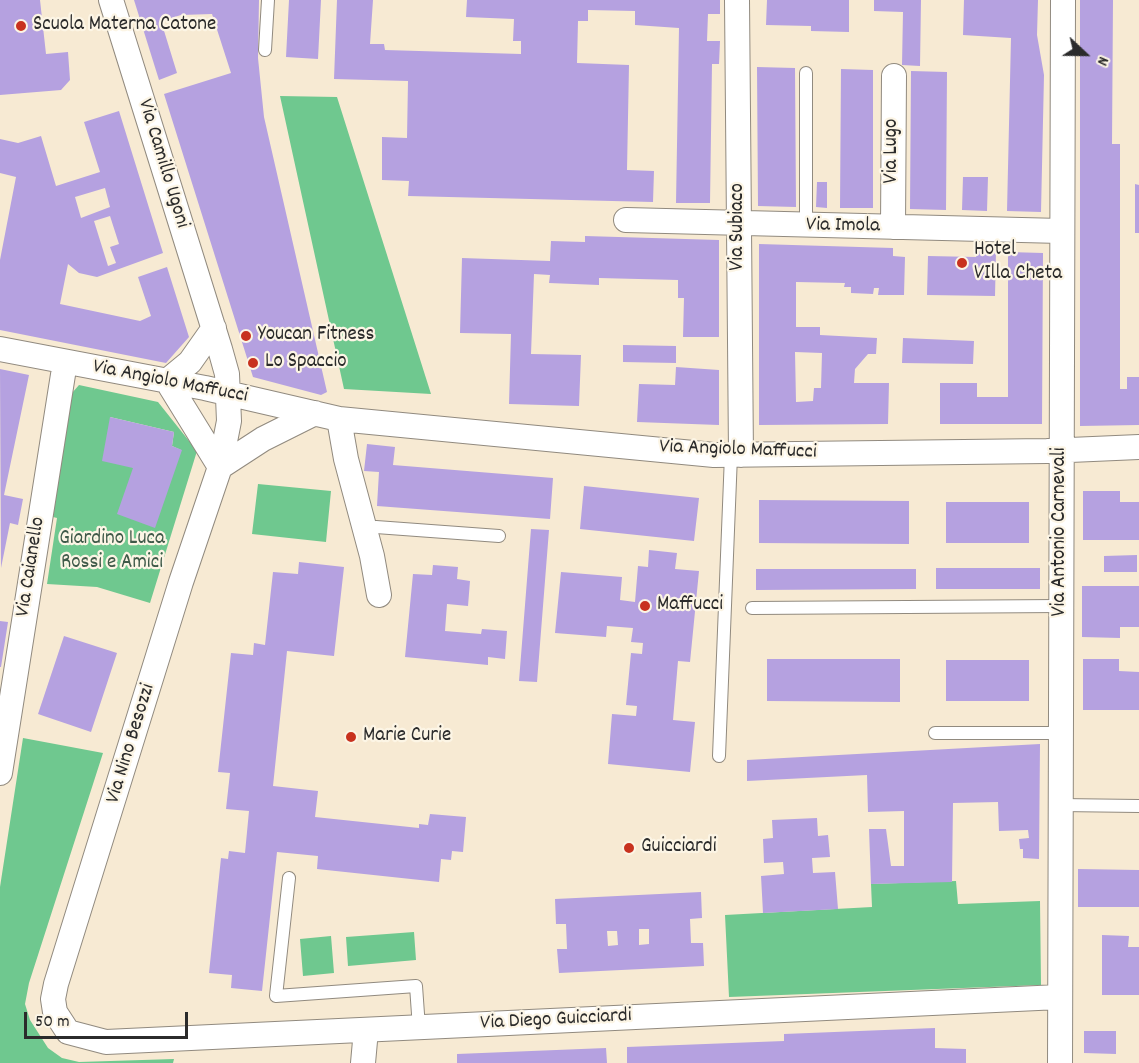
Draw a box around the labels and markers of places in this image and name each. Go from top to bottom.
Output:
place label: Scuola Materna Catone [33,13,216,39]
marker: Scuola Materna Catone [14,19,28,33]
place label: Hotel VIlla Cheta [974,238,1062,288]
marker: Hotel VIlla Cheta [955,256,969,270]
place label: Youcan Fitness [258,323,374,349]
marker: Youcan Fitness [239,329,253,343]
place label: Lo Spaccio [265,350,347,376]
marker: Lo Spaccio [246,356,260,370]
place label: Maffucci [657,593,723,619]
marker: Maffucci [638,599,652,613]
place label: Marie Curie [363,724,451,750]
marker: Marie Curie [344,730,358,744]
place label: Guicciardi [641,835,717,861]
marker: Guicciardi [622,841,636,855]

